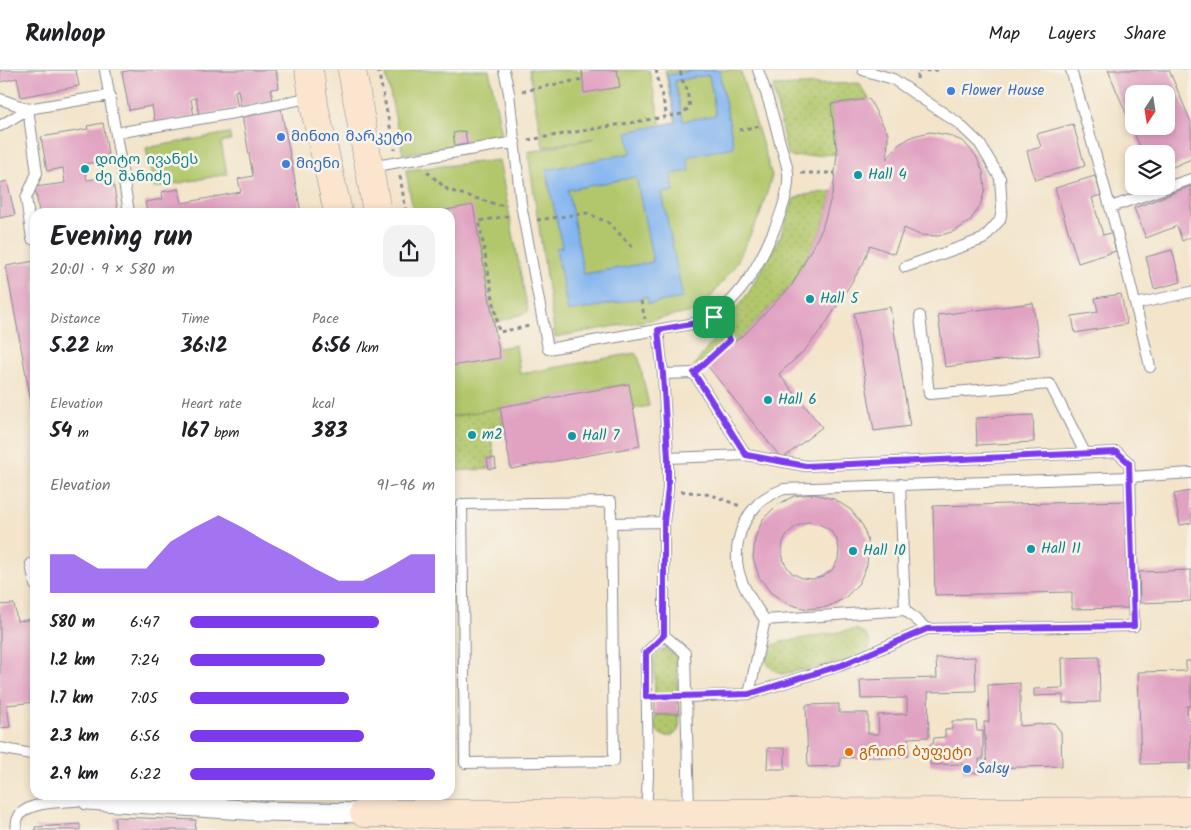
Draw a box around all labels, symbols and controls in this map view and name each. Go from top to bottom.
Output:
text: Runloop [25,15,106,54]
text: Map [989,20,1020,49]
text: Layers [1048,20,1096,49]
text: Share [1124,20,1166,49]
place label: Flower House [961,79,1045,103]
marker: Flower House [945,85,957,97]
north arrow [1125,85,1175,135]
map controls [1125,85,1175,195]
place label: მინთი მარკეტი [291,125,412,149]
marker: მინთი მარკეტი [275,131,287,143]
button: layers [1125,145,1175,195]
place label: დიტო ივანეს ძე შანიძე [95,148,198,189]
place label: მიენი [296,152,340,176]
marker: მიენი [280,158,292,170]
marker: დიტო ივანეს ძე შანიძე [79,163,91,175]
place label: Hall 4 [868,163,907,187]
marker: Hall 4 [852,169,864,181]
text: Evening run [50,215,193,260]
button: share [383,225,435,277]
text: 20:01 · 9 × 580 m [50,257,175,282]
place label: Hall 5 [820,287,859,311]
marker: Hall 5 [804,293,816,305]
pin [693,296,735,338]
icon: arrive [700,303,728,331]
text: Distance [50,308,100,330]
text: Time [181,308,209,330]
text: Pace [312,308,339,330]
text: 5.22 [50,330,90,363]
text: 36:12 [181,330,228,363]
text: 6:56 [312,330,351,363]
text: km [90,337,113,359]
text: /km [351,337,379,359]
place label: Hall 6 [778,388,817,412]
text: Elevation [50,393,103,415]
text: Heart rate [181,393,242,415]
text: kcal [312,393,335,415]
marker: Hall 6 [762,394,774,406]
text: 54 [50,415,72,448]
text: 167 [181,415,209,448]
text: 383 [312,415,347,448]
text: m [72,422,89,444]
text: bpm [209,422,239,444]
place label: m2 [482,423,503,447]
place label: Hall 7 [582,424,620,448]
marker: m2 [466,429,478,441]
marker: Hall 7 [566,430,578,442]
text: Elevation [50,473,111,498]
text: 91–96 m [377,473,435,498]
place label: Hall 11 [1041,537,1081,561]
place label: Hall 10 [863,539,906,563]
marker: Hall 11 [1025,543,1037,555]
marker: Hall 10 [847,545,859,557]
text: 580 m [50,610,95,635]
text: 6:47 [130,610,159,635]
text: 1.2 km [50,648,95,673]
text: 7:24 [130,648,159,673]
text: 1.7 km [50,686,93,711]
text: 7:05 [130,686,158,711]
text: 2.3 km [50,724,99,749]
text: 6:56 [130,724,160,749]
place label: გრიინ ბუფეტი [859,740,972,764]
marker: გრიინ ბუფეტი [843,746,855,758]
place label: Salsy [977,757,1010,781]
text: 2.9 km [50,762,98,787]
text: 6:22 [130,762,161,787]
marker: Salsy [961,763,973,775]

